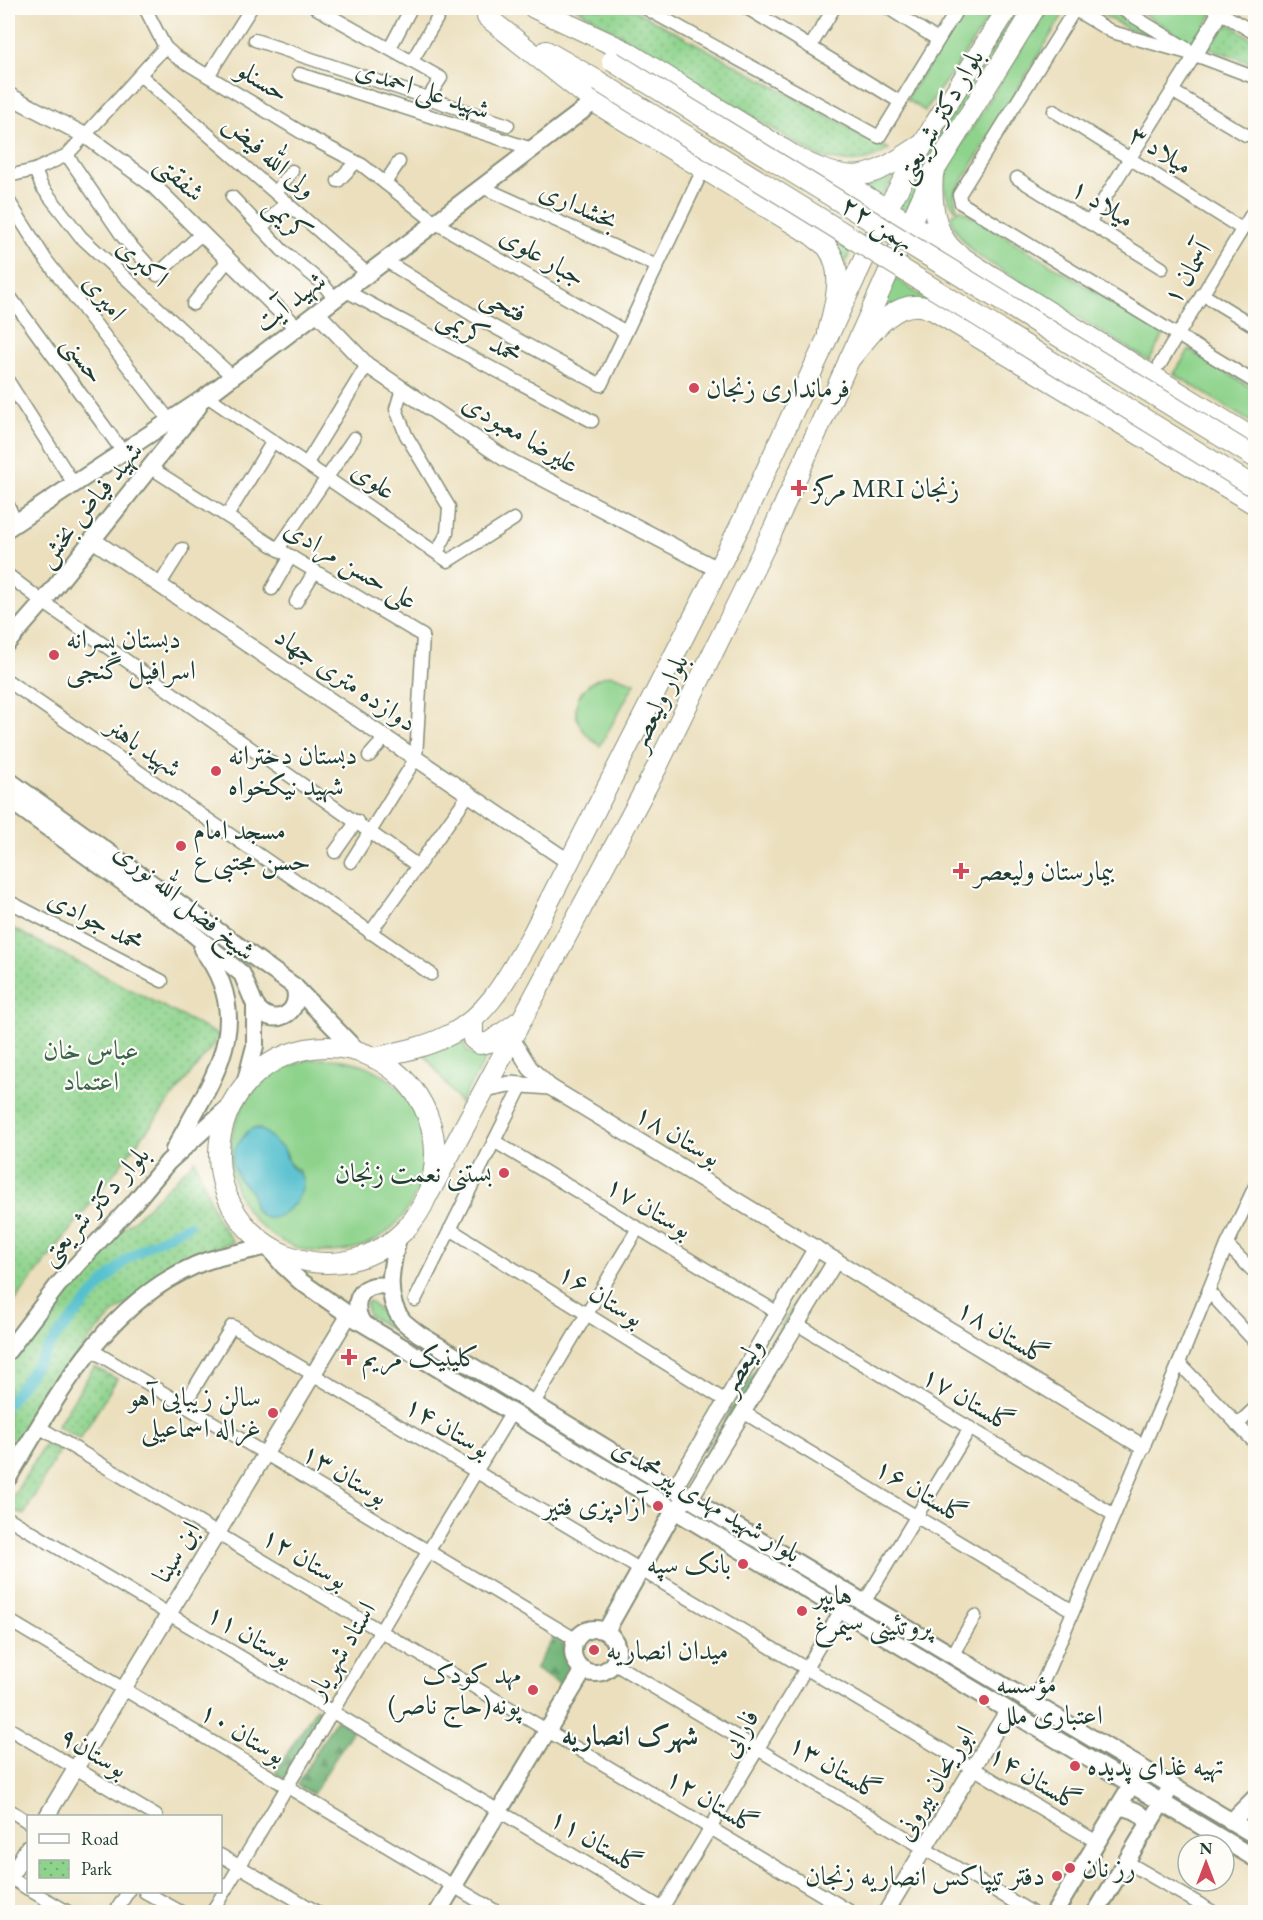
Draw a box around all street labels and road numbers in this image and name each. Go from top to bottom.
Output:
street label: بلوار دکتر شریعتی [886,42,993,190]
street label: حسنلو [228,50,296,110]
street label: شهید علی احمدی [351,50,495,130]
street label: ولی الله فیض [216,103,326,206]
street label: میلاد ۳ [1123,116,1200,183]
street label: شفقتی [147,146,213,211]
street label: میلاد ۱ [1065,169,1142,236]
street label: بخشداری [534,172,624,237]
street label: ۲۲ بهمن [834,186,922,260]
street label: کریمی [257,188,319,250]
street label: جبار علوی [494,217,592,294]
street label: اکبری [110,229,177,294]
street label: آسمان ۱ [1154,232,1221,311]
street label: شهید آیت [247,262,333,339]
street label: امیری [76,265,135,328]
street label: فتحی [475,277,533,331]
street label: محمد کریمی [432,298,528,372]
street label: حسنی [53,327,114,391]
street label: علیرضا معبودی [456,384,586,481]
street label: شهید فیاض بخش [27,434,151,574]
street label: علوی [345,452,403,507]
street label: علی حسن مرادی [277,510,424,620]
street label: دوازده متری جهاد [268,618,424,739]
street label: بلوار ولیعصر [618,648,697,759]
street label: شهید باهنر [97,706,189,785]
street label: شیخ فضل الله نوری [103,831,265,974]
street label: محمد جوادی [42,880,150,959]
street label: بوستان ۱۸ [629,1095,728,1174]
street label: بلوار دکتر شریعتی [31,1137,158,1273]
street label: بوستان ۱۷ [600,1167,699,1246]
street label: بوستان ۱۶ [552,1255,651,1335]
street label: گلستان ۱۸ [951,1290,1056,1373]
street label: ولیعصر [708,1331,772,1404]
street label: گلستان ۱۷ [916,1357,1021,1440]
street label: بوستان ۱۴ [399,1387,498,1466]
street label: بلوار شهید مهدی پیرمحمدی [605,1429,808,1572]
street label: بوستان ۱۳ [296,1434,395,1513]
street label: گلستان ۱۶ [869,1449,974,1532]
street label: ابن سینا [144,1514,208,1589]
street label: بوستان ۱۲ [256,1518,355,1597]
street label: استاد شهریار [296,1594,383,1708]
street label: بوستان ۱۱ [201,1595,300,1674]
street label: بوستان ۱۰ [194,1693,293,1772]
street label: فارابی [711,1702,768,1764]
street label: بوستان۹ [54,1718,135,1786]
street label: ابوریحان بیرونی [886,1719,982,1847]
street label: گلستان ۱۳ [783,1725,888,1808]
street label: گلستان ۱۴ [983,1736,1088,1819]
street label: گلستان ۱۲ [660,1759,765,1842]
street label: گلستان ۱۱ [544,1799,649,1882]

